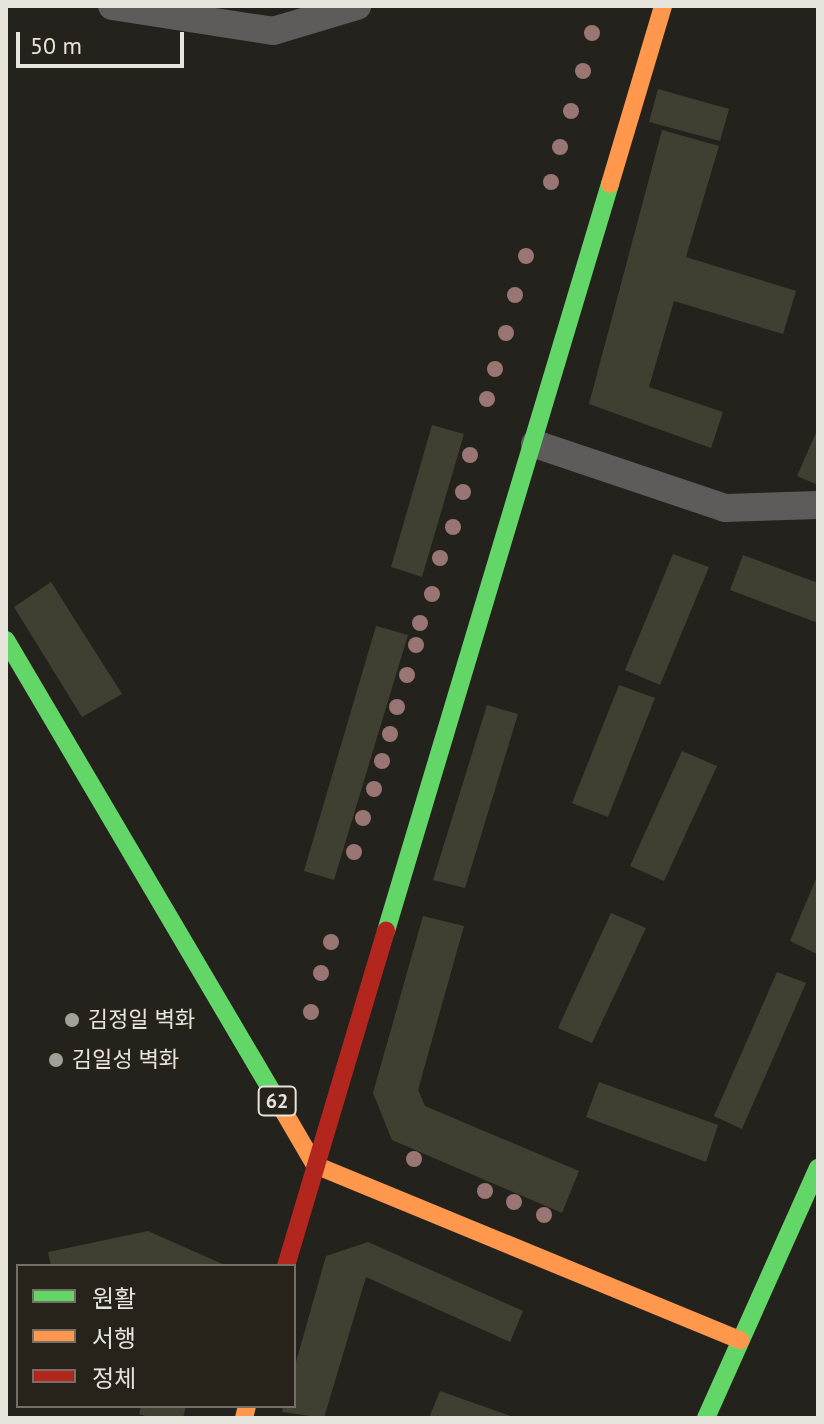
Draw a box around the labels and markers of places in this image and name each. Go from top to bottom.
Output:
place label: 김정일 벽화 [88,1007,195,1033]
marker: 김정일 벽화 [63,1011,81,1029]
place label: 김일성 벽화 [72,1047,179,1073]
marker: 김일성 벽화 [47,1051,65,1069]

